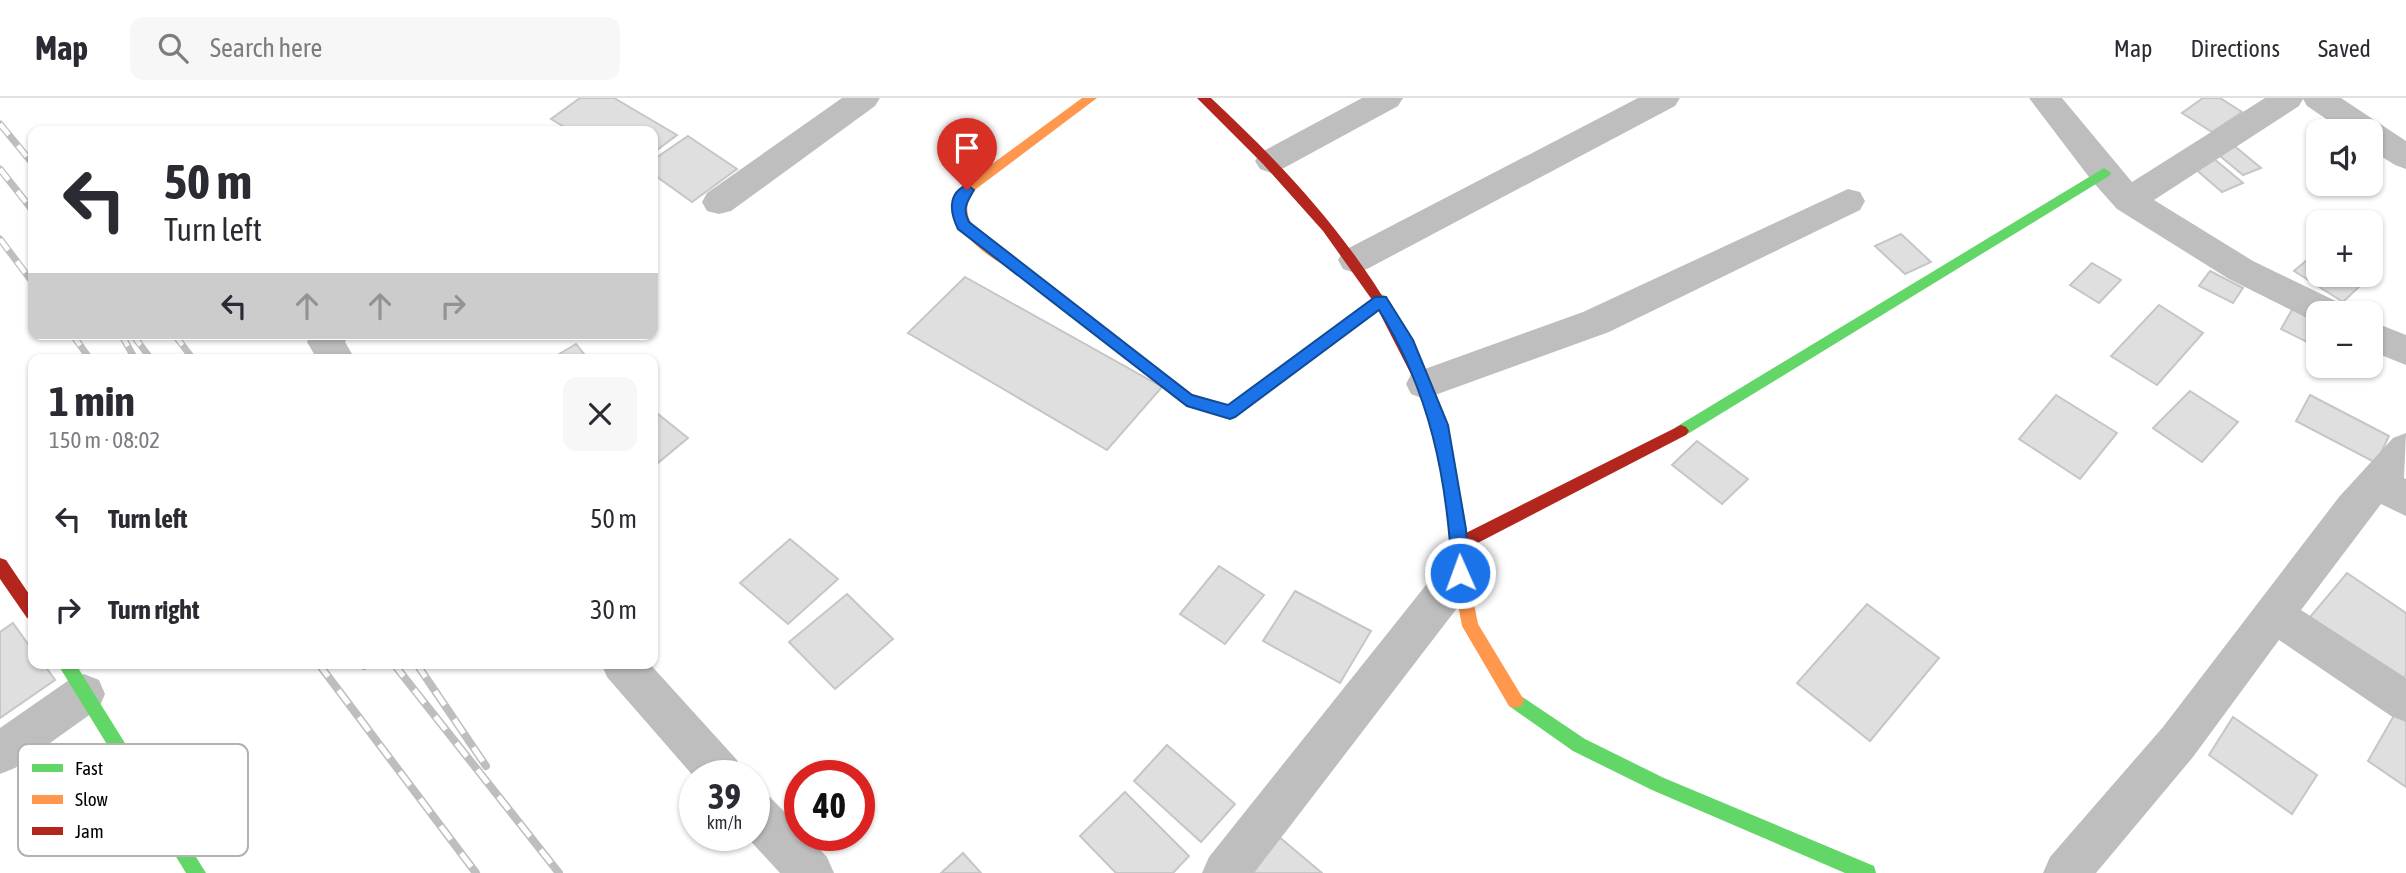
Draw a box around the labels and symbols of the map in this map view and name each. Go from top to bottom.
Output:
pin [937,118,997,190]
position arrow [1423,536,1497,610]
legend [18,744,248,856]
text: Fast [75,757,103,779]
speed limit sign: 40 [784,760,875,851]
text: Slow [75,788,109,810]
text: Jam [75,820,104,842]

